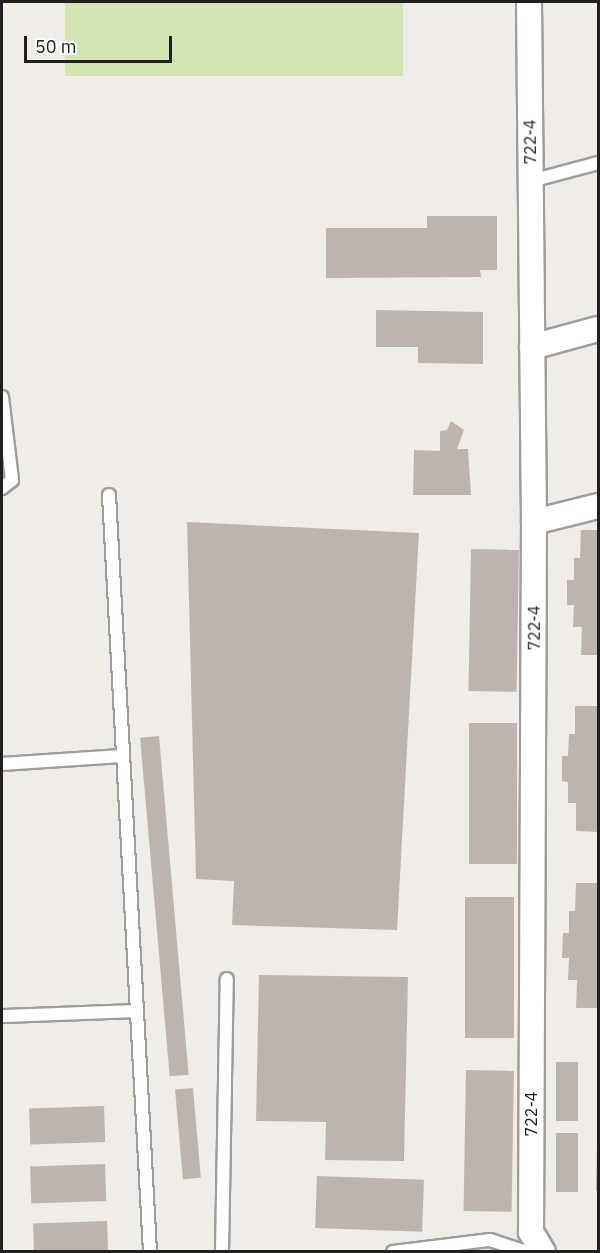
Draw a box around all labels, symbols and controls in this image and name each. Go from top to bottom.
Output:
scale bar [27,24,176,62]
text: 50 m [35,35,77,58]
street label: 722-4 [520,119,540,165]
street label: 722-4 [524,606,544,650]
street label: 722-4 [521,1092,541,1136]

